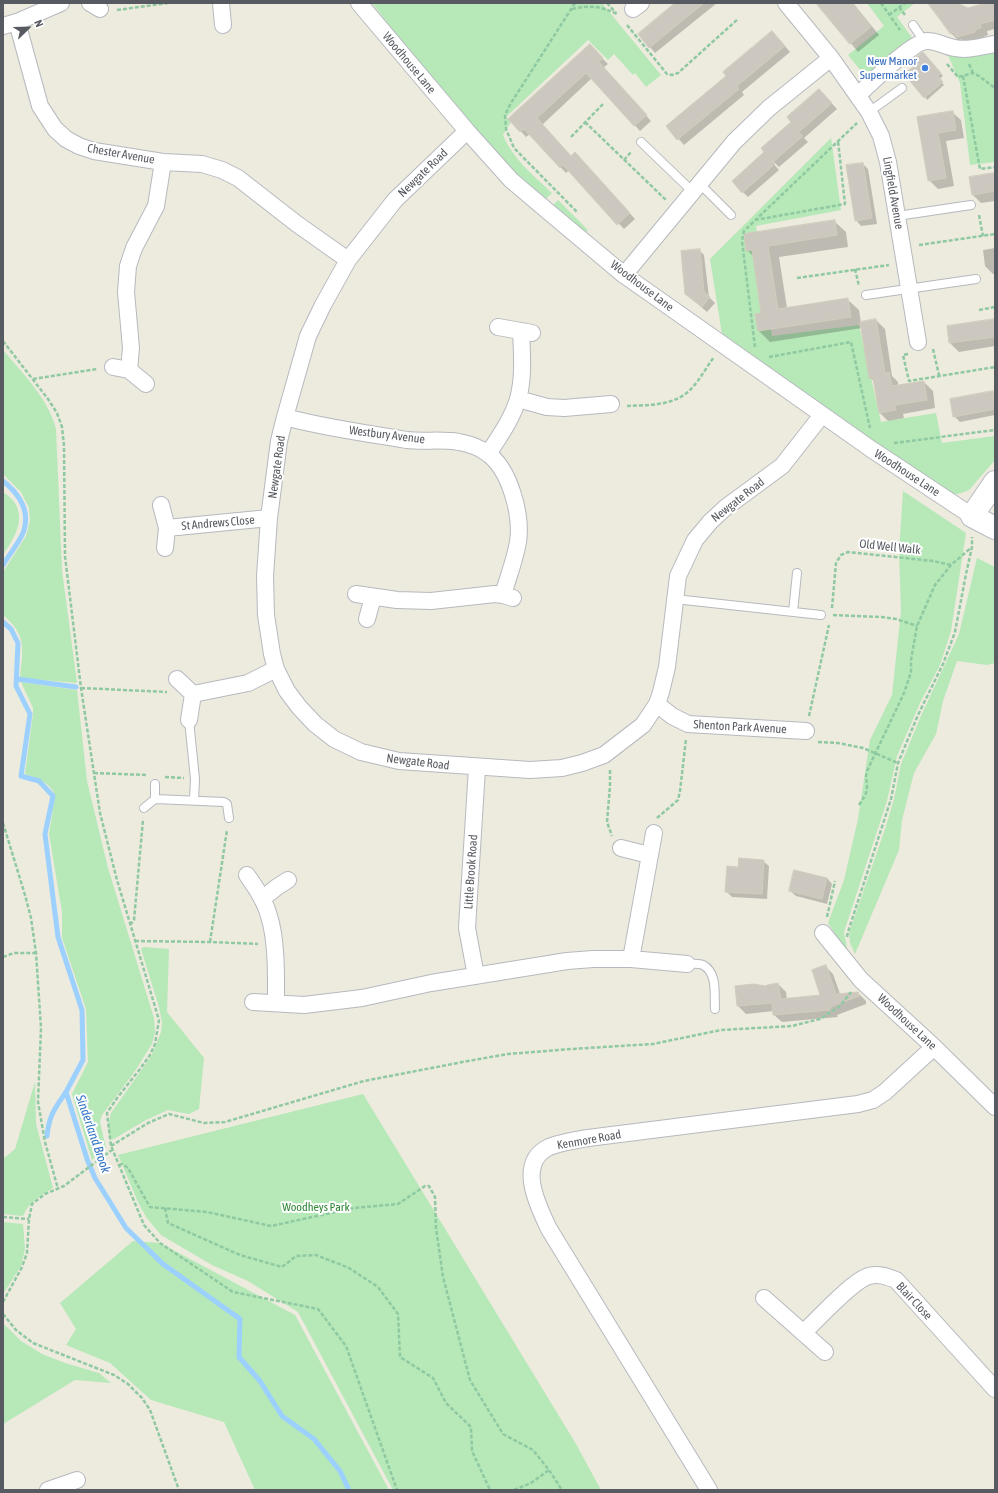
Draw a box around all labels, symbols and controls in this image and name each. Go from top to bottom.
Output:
north arrow [8,8,48,48]
text: N [32,18,46,29]
street label: Woodhouse Lane [379,29,439,97]
place label: New Manor Supermarket [860,54,917,82]
marker: New Manor Supermarket [920,63,930,73]
street label: Chester Avenue [86,141,156,167]
street label: Newgate Road [395,146,451,200]
street label: Lingfield Avenue [880,156,906,230]
street label: Woodhouse Lane [608,258,676,314]
street label: Westbury Avenue [348,423,426,447]
street label: Newgate Road [265,435,289,499]
street label: Woodhouse Lane [871,446,943,500]
street label: Newgate Road [709,475,767,525]
street label: St Andrews Close [181,513,255,533]
street label: Old Well Walk [859,537,921,557]
street label: Shenton Park Avenue [693,717,787,737]
street label: Newgate Road [386,751,450,773]
street label: Little Brook Road [461,834,481,910]
street label: Woodhouse Lane [875,991,939,1053]
water label: Sinderland Brook [72,1093,114,1175]
street label: Kenmore Road [556,1127,622,1153]
park label: Woodheys Park [282,1200,350,1214]
street label: Blair Close [893,1279,935,1323]

